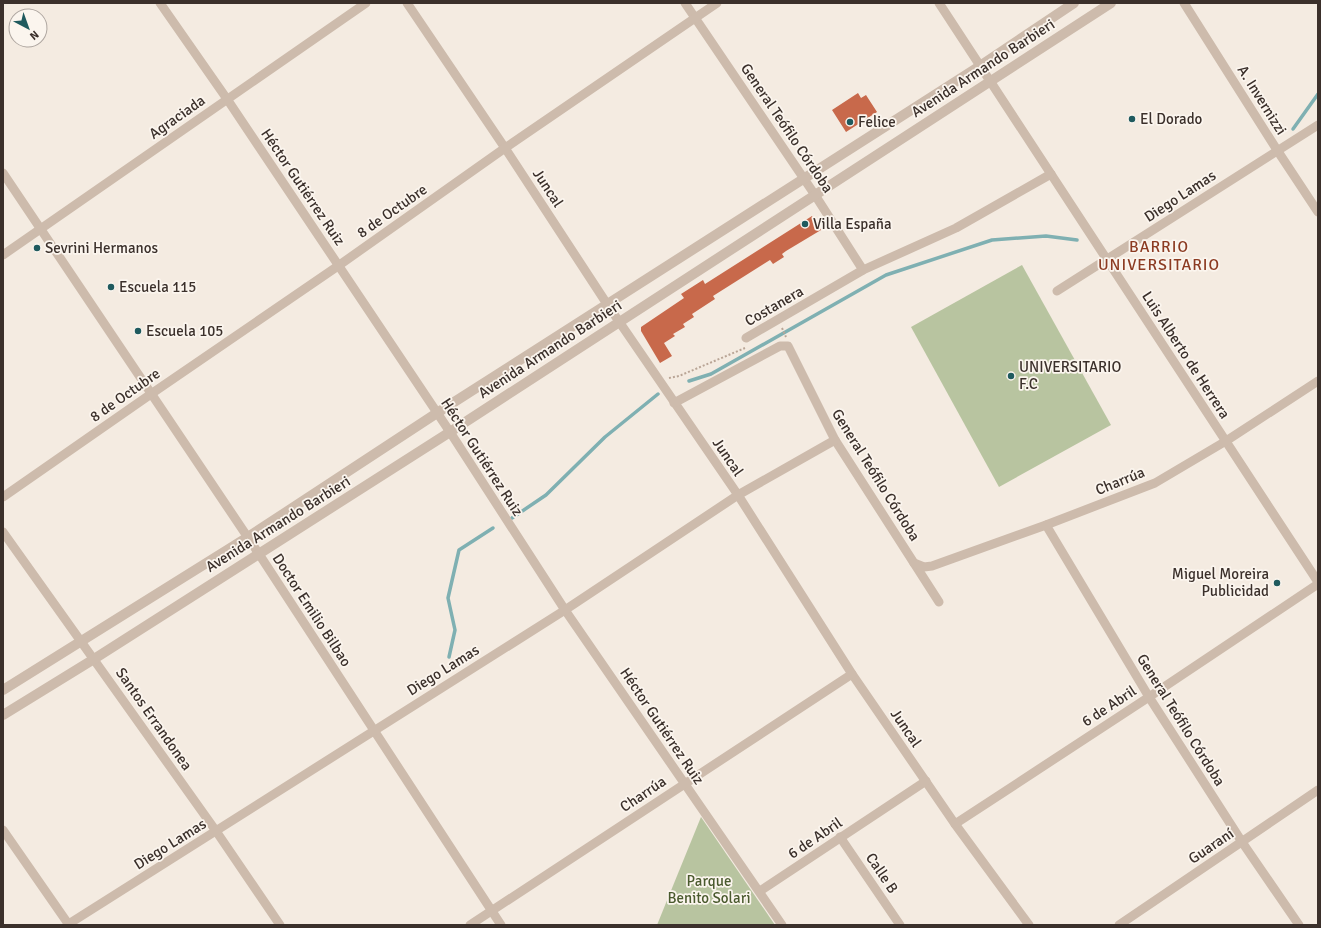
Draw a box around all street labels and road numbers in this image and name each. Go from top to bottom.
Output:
street label: Avenida Armando Barbieri [908,15,1058,121]
street label: General Teófilo Córdoba [737,60,837,196]
street label: A. Invernizzi [1234,62,1290,138]
street label: Agraciada [145,91,209,143]
street label: Héctor Gutiérrez Ruiz [257,125,349,249]
street label: Juncal [529,165,567,211]
street label: Diego Lamas [1141,166,1220,226]
street label: 8 de Octubre [354,180,430,242]
street label: Costanera [741,282,807,330]
street label: Luis Alberto de Herrera [1138,288,1234,422]
street label: Avenida Armando Barbieri [475,296,625,402]
street label: 8 de Octubre [87,364,163,426]
street label: Héctor Gutiérrez Ruiz [437,395,527,520]
street label: General Teófilo Córdoba [828,406,924,544]
street label: Juncal [709,434,747,480]
street label: Charrúa [1093,463,1147,499]
street label: Avenida Armando Barbieri [202,472,354,576]
street label: Doctor Emilio Bilbao [269,550,355,670]
street label: Diego Lamas [404,640,483,699]
street label: General Teófilo Córdoba [1133,651,1229,789]
street label: Santos Errandonea [112,664,196,774]
street label: Héctor Gutiérrez Ruiz [616,664,708,788]
street label: 6 de Abril [1078,682,1140,730]
street label: Juncal [887,705,925,751]
street label: Charrúa [617,772,669,816]
street label: 6 de Abril [784,813,846,863]
street label: Diego Lamas [131,814,210,873]
street label: Guaraní [1185,824,1237,868]
street label: Calle B [862,849,902,897]

